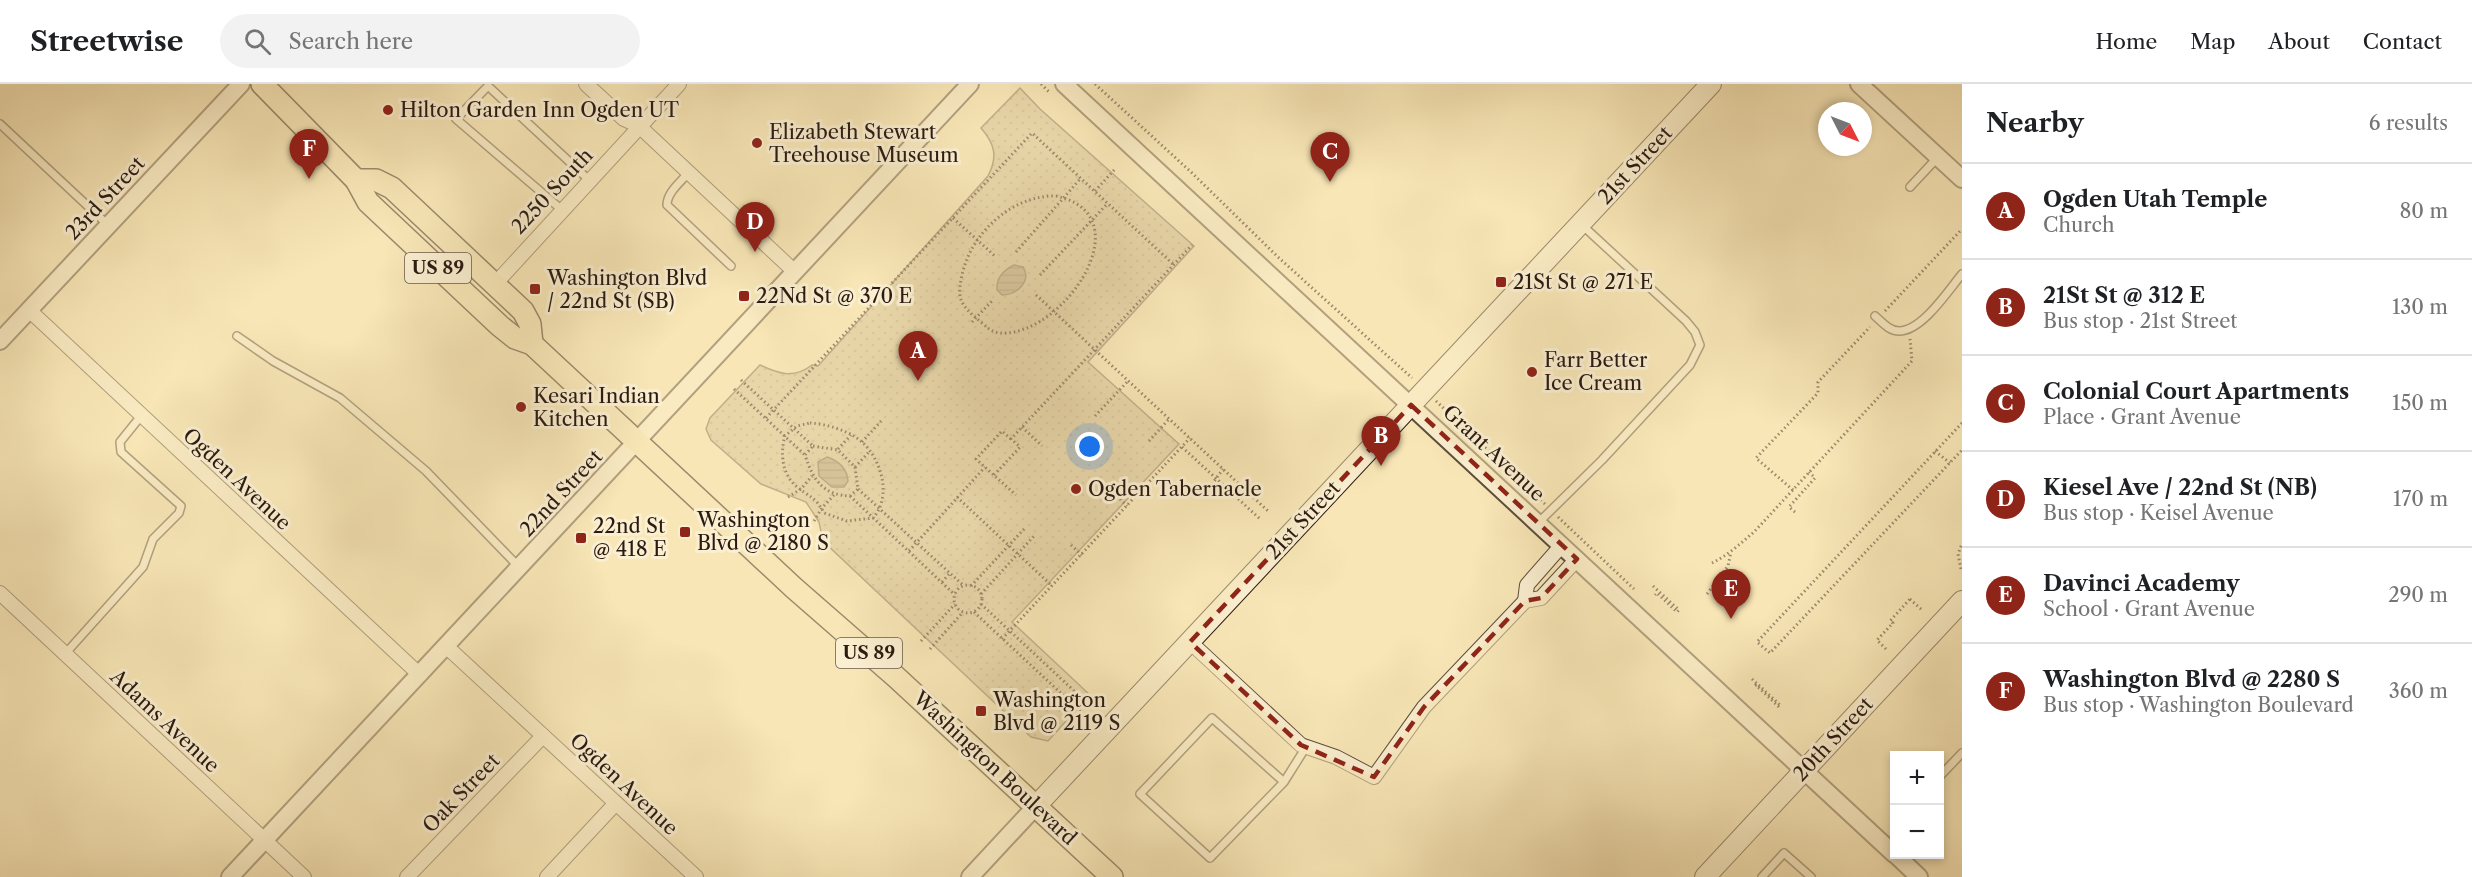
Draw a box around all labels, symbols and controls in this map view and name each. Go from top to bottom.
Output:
search box [220,14,640,68]
text: Streetwise [30,24,184,58]
icon: search [241,25,274,58]
text: Search here [289,28,413,55]
text: Home [2096,29,2157,54]
text: Map [2190,29,2235,54]
text: About [2268,29,2330,54]
text: Contact [2363,29,2442,54]
place label: Hilton Garden Inn Ogden UT [400,98,679,122]
north arrow [1818,102,1872,156]
marker: Hilton Garden Inn Ogden UT [381,103,395,117]
text: Nearby [1986,107,2084,139]
text: 6 results [2369,111,2448,135]
place label: Elizabeth Stewart Treehouse Museum [769,120,959,167]
street label: 21st Street [1593,121,1677,209]
pin: F [290,130,328,179]
pin: C [1310,132,1350,182]
marker: Elizabeth Stewart Treehouse Museum [750,136,764,150]
street label: 2250 South [506,143,598,239]
street label: 23rd Street [60,151,150,245]
text: Ogden Utah Temple [2043,186,2267,213]
text: A [1998,199,2013,223]
text: 80 m [2400,199,2448,223]
pin: D [736,202,774,252]
text: Church [2043,213,2114,237]
road number: US 89 [405,253,471,283]
place label: Washington Blvd / 22nd St (SB) [546,266,707,313]
place label: 21St St @ 271 E [1513,270,1653,294]
marker: 21St St @ 271 E [1494,275,1508,289]
marker: Washington Blvd / 22nd St (SB) [528,282,542,296]
text: 21St St @ 312 E [2043,282,2205,309]
place label: 22Nd St @ 370 E [756,284,912,308]
marker: 22Nd St @ 370 E [737,289,751,303]
text: B [1998,295,2013,319]
text: 130 m [2392,295,2448,319]
text: Bus stop · 21st Street [2043,309,2237,333]
pin: A [898,332,938,381]
place label: Farr Better Ice Cream [1544,348,1648,395]
marker: Farr Better Ice Cream [1525,365,1539,379]
text: Colonial Court Apartments [2043,378,2349,405]
place label: Kesari Indian Kitchen [533,384,660,431]
text: C [1997,391,2014,415]
text: 150 m [2392,391,2448,415]
marker: Kesari Indian Kitchen [514,400,528,414]
street label: Grant Avenue [1438,400,1550,506]
text: Place · Grant Avenue [2043,405,2241,429]
pin: B [1362,416,1400,466]
street label: Ogden Avenue [178,423,296,535]
your location [1075,432,1104,461]
street label: 22nd Street [515,445,607,541]
text: Kiesel Ave / 22nd St (NB) [2043,474,2317,501]
street label: 21st Street [1261,476,1345,564]
place label: Ogden Tabernacle [1088,477,1262,501]
marker: Ogden Tabernacle [1069,482,1083,496]
text: D [1997,487,2014,511]
text: 170 m [2393,487,2448,511]
text: Bus stop · Keisel Avenue [2043,501,2274,525]
place label: Washington Blvd @ 2180 S [696,508,829,555]
place label: 22nd St @ 418 E [593,514,667,561]
marker: Washington Blvd @ 2180 S [678,525,692,539]
marker: 22nd St @ 418 E [574,531,588,545]
pin: E [1712,570,1750,619]
text: Davinci Academy [2043,570,2239,597]
text: E [1998,583,2013,607]
text: 290 m [2388,583,2448,607]
text: School · Grant Avenue [2043,597,2255,621]
road number: US 89 [836,638,902,668]
street label: Adams Avenue [105,664,224,778]
text: Washington Blvd @ 2280 S [2043,666,2340,693]
text: F [1999,679,2012,703]
text: 360 m [2389,679,2448,703]
street label: Washington Boulevard [908,685,1082,850]
place label: Washington Blvd @ 2119 S [992,688,1120,735]
street label: 20th Street [1788,692,1878,786]
text: Bus stop · Washington Boulevard [2043,693,2354,717]
marker: Washington Blvd @ 2119 S [974,704,988,718]
street label: Ogden Avenue [565,728,683,840]
street label: Oak Street [418,749,504,837]
map controls [1890,751,1944,859]
button: + [1890,751,1944,805]
button: − [1890,805,1944,859]

